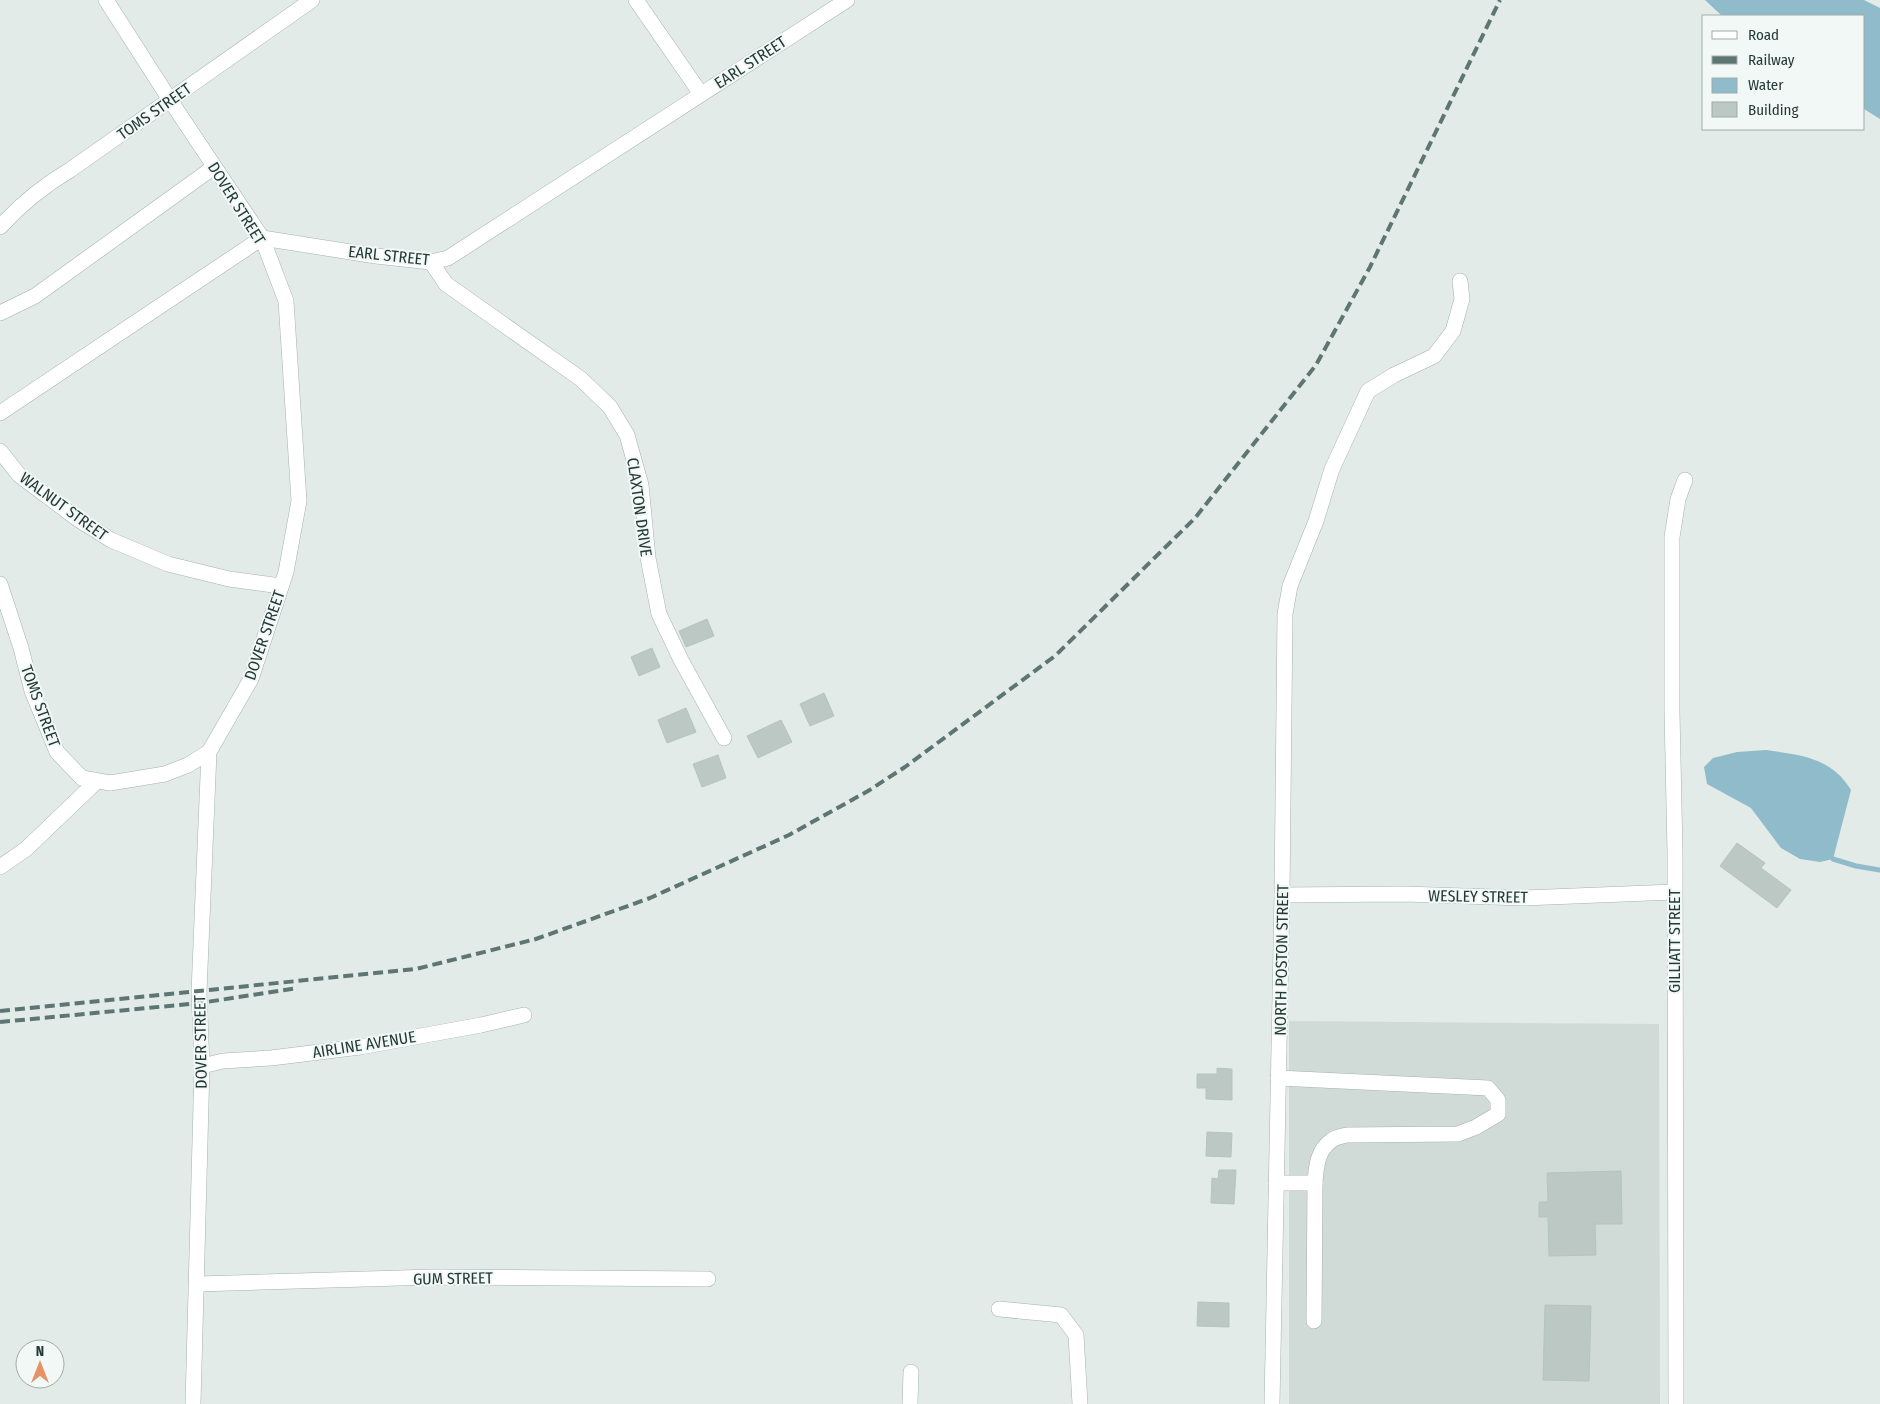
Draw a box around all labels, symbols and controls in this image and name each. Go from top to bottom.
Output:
legend [1702,15,1865,130]
text: Road [1748,26,1779,44]
street label: EARL STREET [711,32,790,93]
text: Railway [1748,51,1795,69]
text: Water [1748,76,1784,94]
street label: TOMS STREET [114,79,195,144]
text: Building [1748,101,1799,119]
street label: DOVER STREET [204,159,270,248]
street label: EARL STREET [347,242,431,269]
street label: CLAXTON DRIVE [623,456,656,558]
street label: WALNUT STREET [16,468,112,545]
street label: DOVER STREET [240,587,289,682]
street label: TOMS STREET [17,663,64,750]
street label: NORTH POSTON STREET [1271,884,1292,1036]
street label: WESLEY STREET [1428,886,1529,907]
street label: GILLIATT STREET [1665,888,1684,993]
street label: DOVER STREET [190,994,211,1089]
street label: AIRLINE AVENUE [311,1027,417,1062]
street label: GUM STREET [413,1268,494,1289]
north arrow [15,1339,65,1389]
text: N [36,1343,44,1360]

